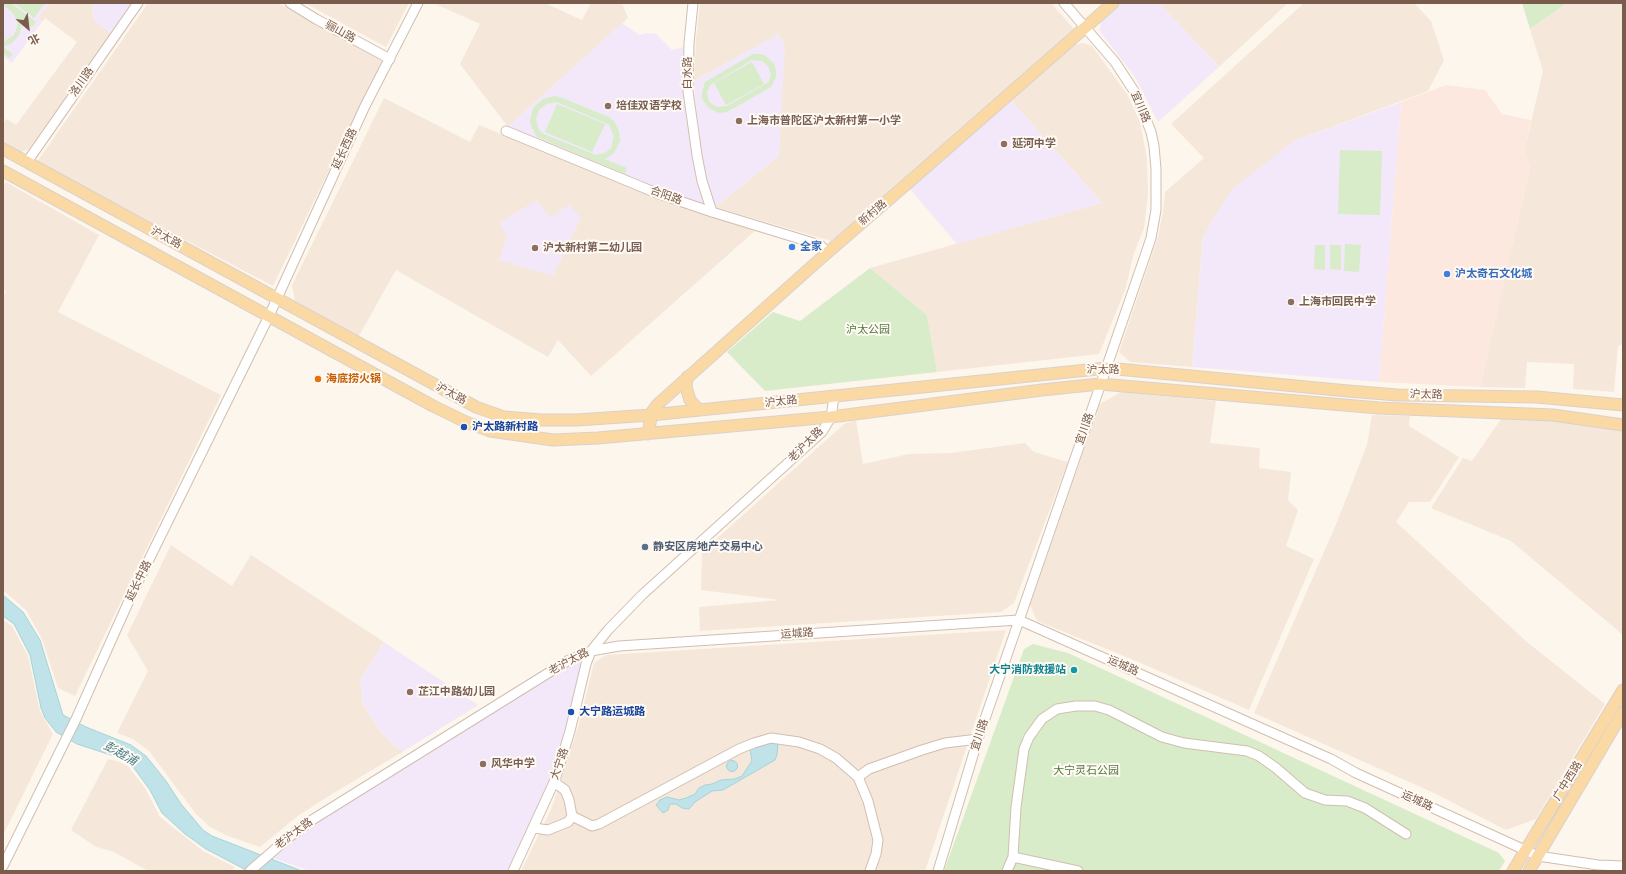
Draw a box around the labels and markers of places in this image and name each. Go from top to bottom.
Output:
place label: 培佳双语学校 [616,99,682,113]
marker: 培佳双语学校 [603,101,613,111]
place label: 上海市普陀区沪太新村第一小学 [747,114,901,128]
marker: 上海市普陀区沪太新村第一小学 [734,116,744,126]
place label: 延河中学 [1012,137,1056,151]
marker: 延河中学 [999,139,1009,149]
place label: 全家 [800,240,822,254]
place label: 沪太新村第二幼儿园 [543,241,642,255]
marker: 全家 [787,242,797,252]
marker: 沪太新村第二幼儿园 [530,243,540,253]
place label: 沪太奇石文化城 [1455,267,1532,281]
marker: 沪太奇石文化城 [1442,269,1452,279]
place label: 上海市回民中学 [1299,295,1376,309]
marker: 上海市回民中学 [1286,297,1296,307]
place label: 海底捞火锅 [326,372,381,386]
marker: 海底捞火锅 [313,374,323,384]
place label: 沪太路新村路 [472,420,538,434]
marker: 沪太路新村路 [459,422,469,432]
place label: 静安区房地产交易中心 [653,540,763,554]
marker: 静安区房地产交易中心 [640,542,650,552]
place label: 大宁消防救援站 [989,663,1066,677]
marker: 大宁消防救援站 [1069,665,1079,675]
place label: 芷江中路幼儿园 [418,685,495,699]
marker: 芷江中路幼儿园 [405,687,415,697]
place label: 大宁路运城路 [579,705,645,719]
marker: 大宁路运城路 [566,707,576,717]
place label: 风华中学 [491,757,535,771]
marker: 风华中学 [478,759,488,769]

